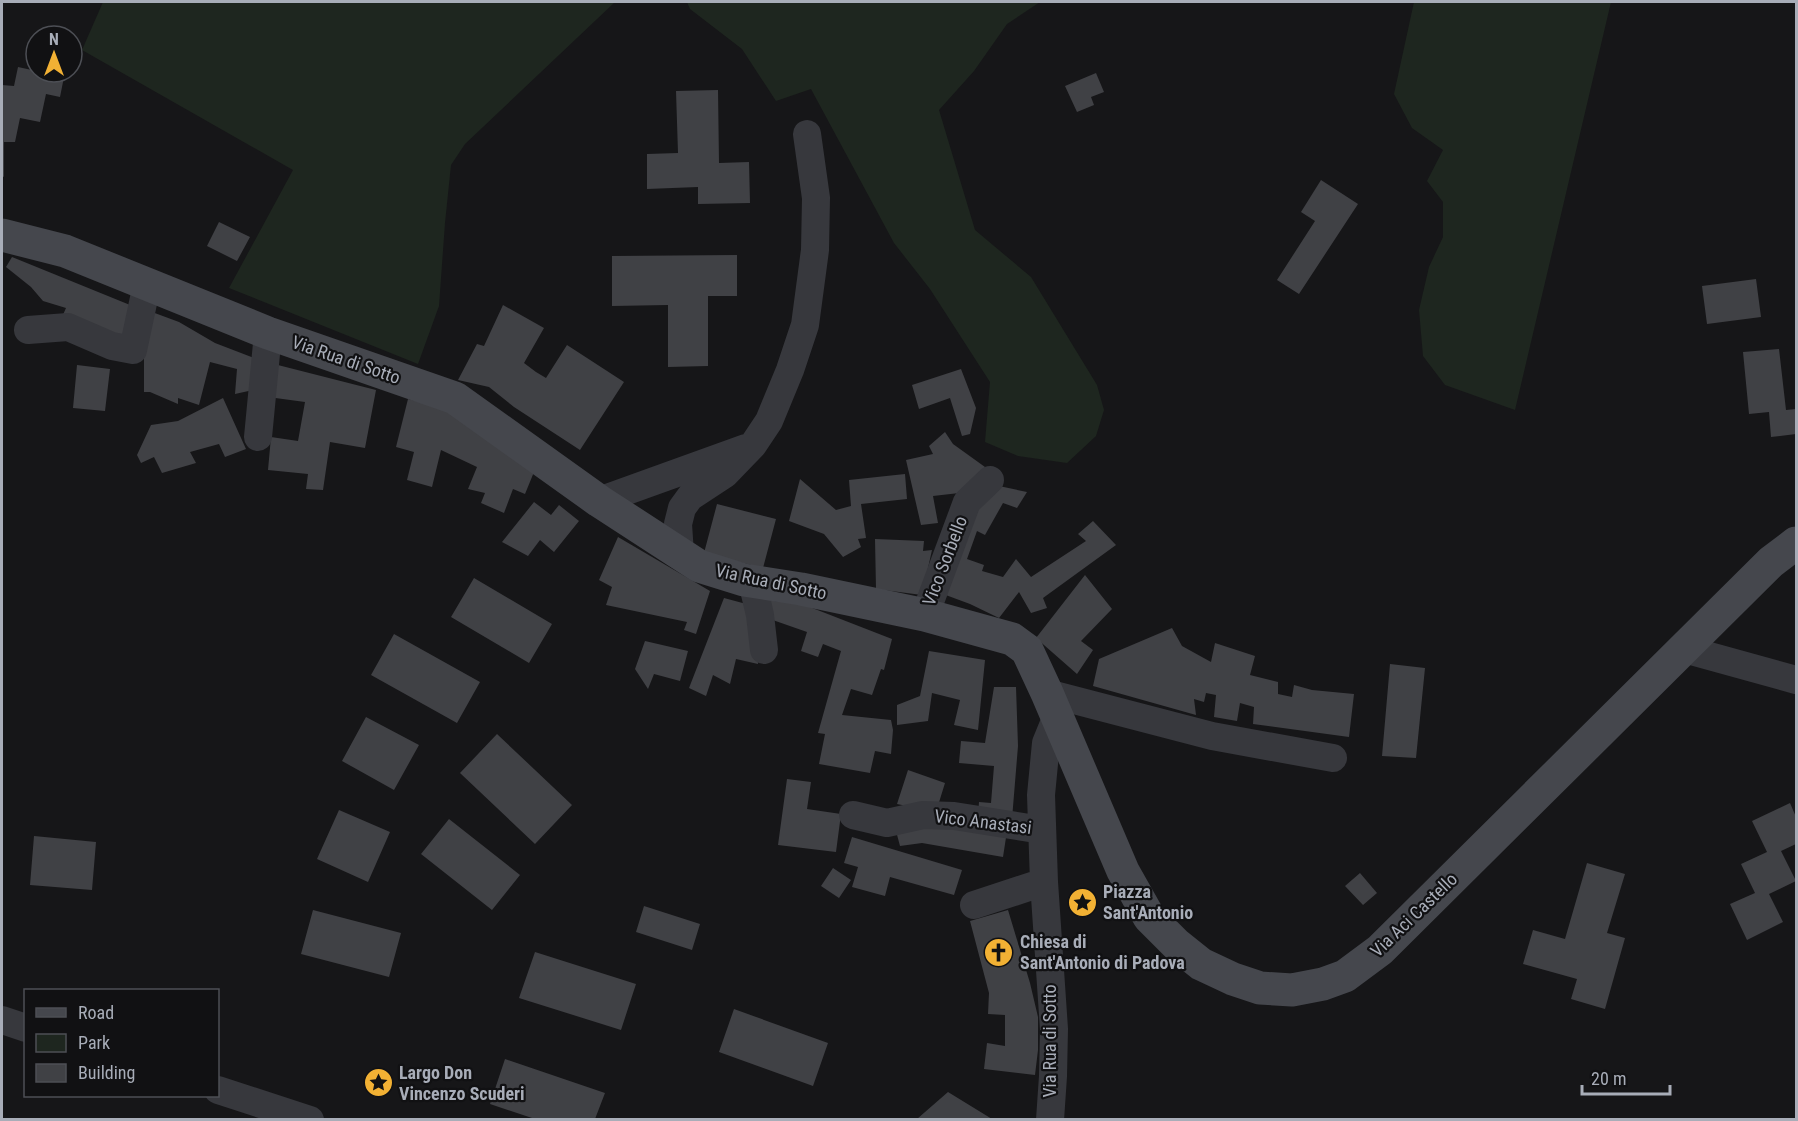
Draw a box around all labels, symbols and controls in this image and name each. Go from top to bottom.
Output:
north arrow [24,24,84,84]
text: N [49,30,59,49]
street label: Via Rua di Sotto [289,331,403,388]
street label: Vico Sorbello [918,513,971,609]
street label: Via Rua di Sotto [714,559,829,604]
street label: Vico Anastasi [933,805,1033,838]
street label: Via Aci Castello [1366,868,1461,961]
place label: Piazza Sant'Antonio [1103,881,1193,923]
place icon: Piazza Sant'Antonio [1066,886,1098,918]
place label: Chiesa di Sant'Antonio di Padova [1020,931,1185,973]
church icon: Chiesa di Sant'Antonio di Padova [983,936,1015,968]
street label: Via Rua di Sotto [1039,984,1060,1098]
legend [24,989,219,1097]
text: Road [78,1002,114,1023]
text: Park [78,1032,110,1053]
scale bar [1582,1058,1670,1096]
text: Building [78,1062,135,1083]
place label: Largo Don Vincenzo Scuderi [399,1062,525,1104]
place icon: Largo Don Vincenzo Scuderi [362,1067,394,1099]
text: 20 m [1591,1068,1626,1089]

